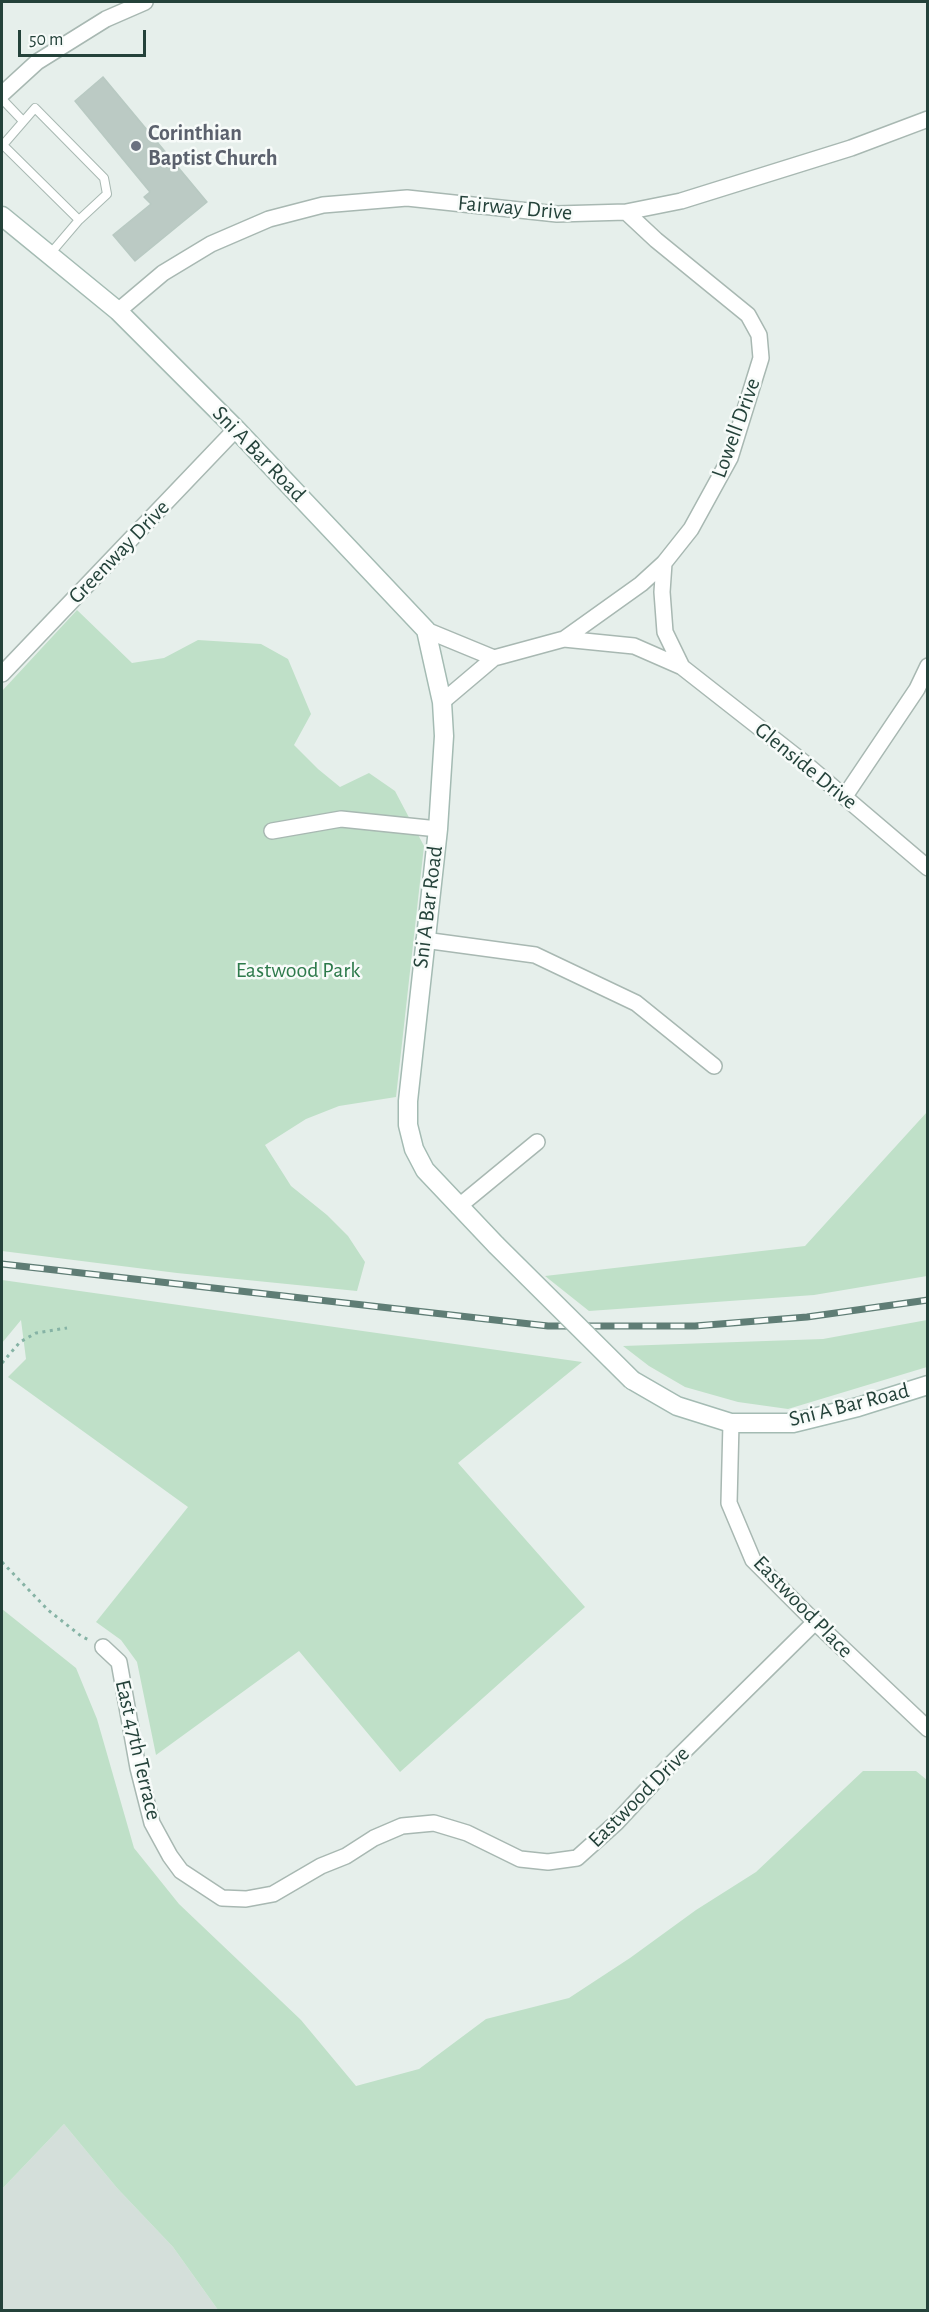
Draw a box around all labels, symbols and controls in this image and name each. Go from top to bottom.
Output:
scale bar [21,18,148,56]
text: 50 m [29,31,63,49]
place label: Corinthian Baptist Church [148,120,277,172]
marker: Corinthian Baptist Church [129,139,143,153]
street label: Fairway Drive [457,190,573,226]
street label: Lowell Drive [706,375,766,481]
street label: Sni A Bar Road [207,401,311,507]
street label: Greenway Drive [63,495,175,609]
street label: Glenside Drive [749,717,863,815]
street label: Sni A Bar Road [407,844,449,970]
park label: Eastwood Park [236,957,360,983]
street label: Sni A Bar Road [786,1377,912,1433]
street label: Eastwood Place [748,1550,858,1664]
street label: East 47th Terrace [109,1677,167,1823]
street label: Eastwood Drive [583,1741,695,1853]

